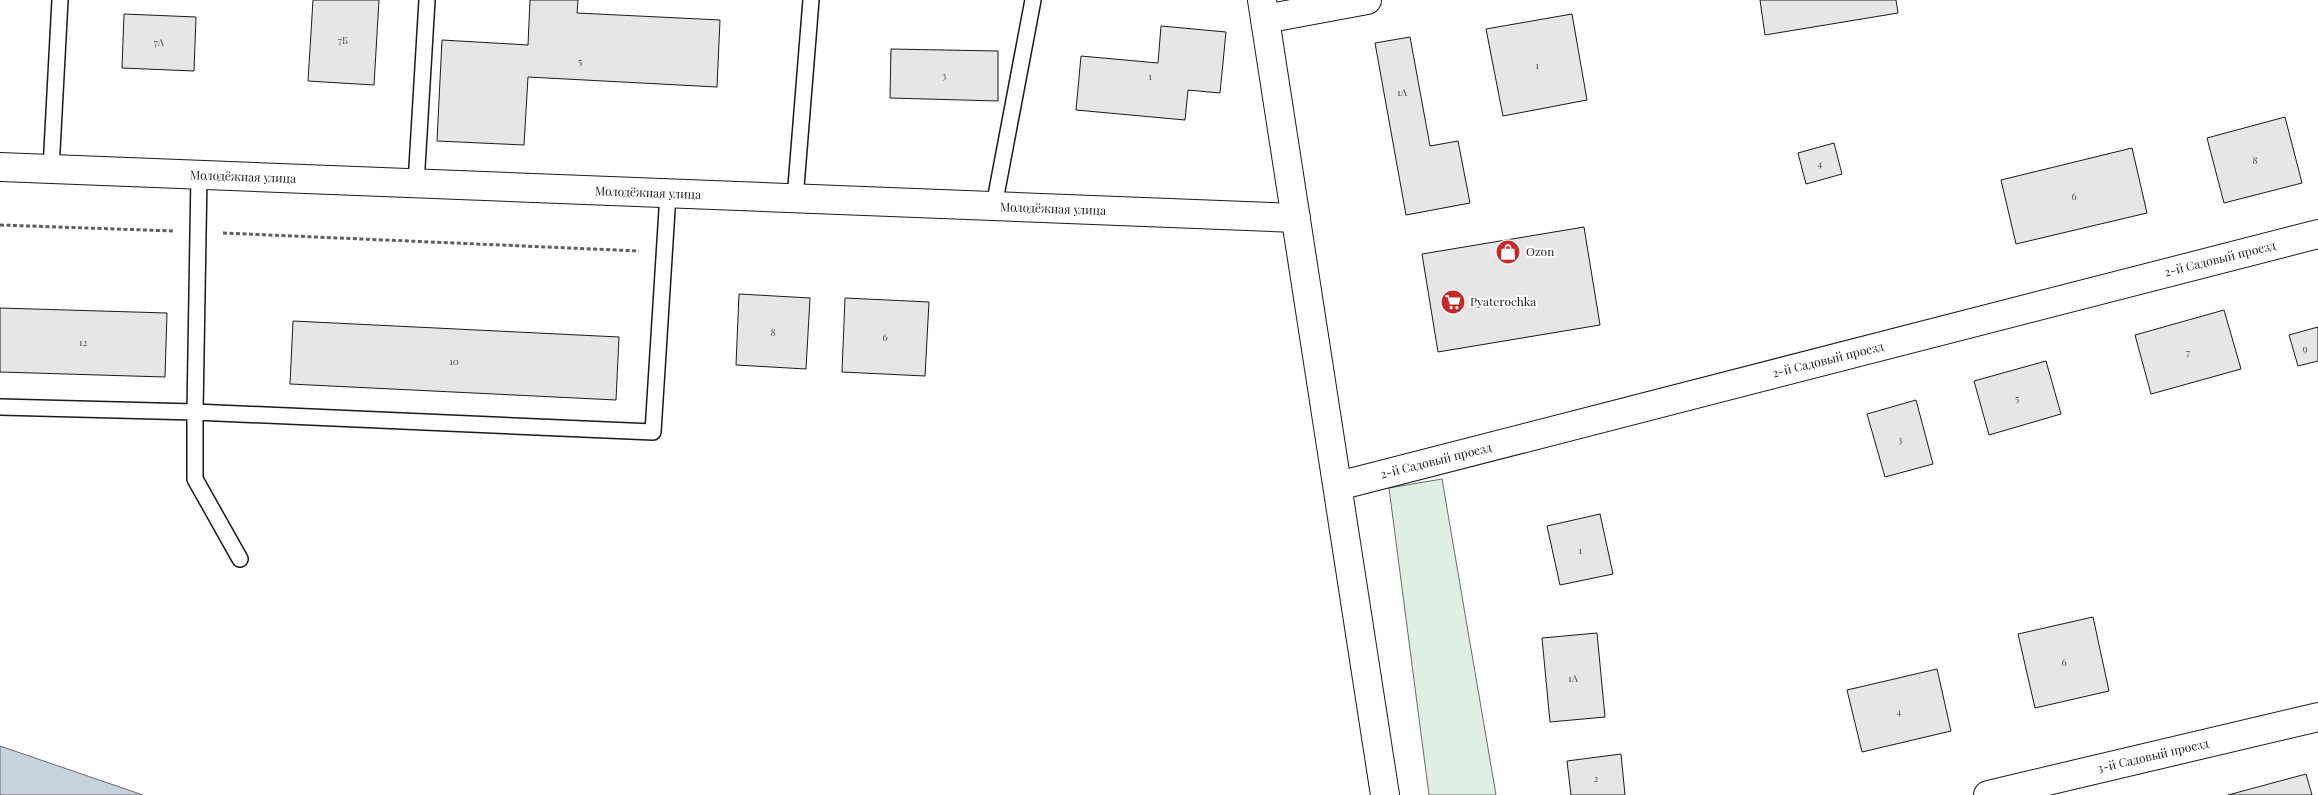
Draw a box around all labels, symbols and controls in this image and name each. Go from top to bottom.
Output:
house number: 7Б [338,33,348,47]
house number: 7А [154,35,165,49]
house number: 5 [578,54,582,68]
house number: 1 [1535,58,1539,72]
house number: 3 [942,68,947,82]
house number: 1 [1148,69,1152,83]
house number: 1А [1397,85,1408,99]
house number: 8 [2252,153,2258,167]
house number: 4 [1818,156,1823,170]
street label: Молодёжная улица [190,166,296,186]
street label: Молодёжная улица [595,182,701,202]
house number: 6 [2071,189,2077,203]
street label: Молодёжная улица [1000,198,1106,218]
street label: 2-й Садовый проезд [2162,236,2278,280]
shop icon: Ozon [1495,239,1521,265]
place label: Ozon [1526,243,1554,259]
supermarket icon: Pyaterochka [1440,289,1466,315]
place label: Pyaterochka [1470,293,1536,309]
house number: 8 [770,325,776,339]
house number: 6 [882,330,888,344]
house number: 12 [79,335,87,349]
street label: 2-й Садовый проезд [1770,337,1886,381]
house number: 9 [2302,341,2308,355]
house number: 7 [2186,345,2190,359]
house number: 10 [449,354,459,368]
house number: 5 [2015,391,2019,405]
house number: 3 [1898,432,1903,446]
street label: 2-й Садовый проезд [1378,438,1494,482]
house number: 1 [1578,543,1582,557]
house number: 6 [2061,655,2067,669]
house number: 1А [1568,671,1579,685]
house number: 4 [1897,704,1902,718]
street label: 3-й Садовый проезд [2095,734,2211,776]
house number: 2 [1594,771,1599,785]

